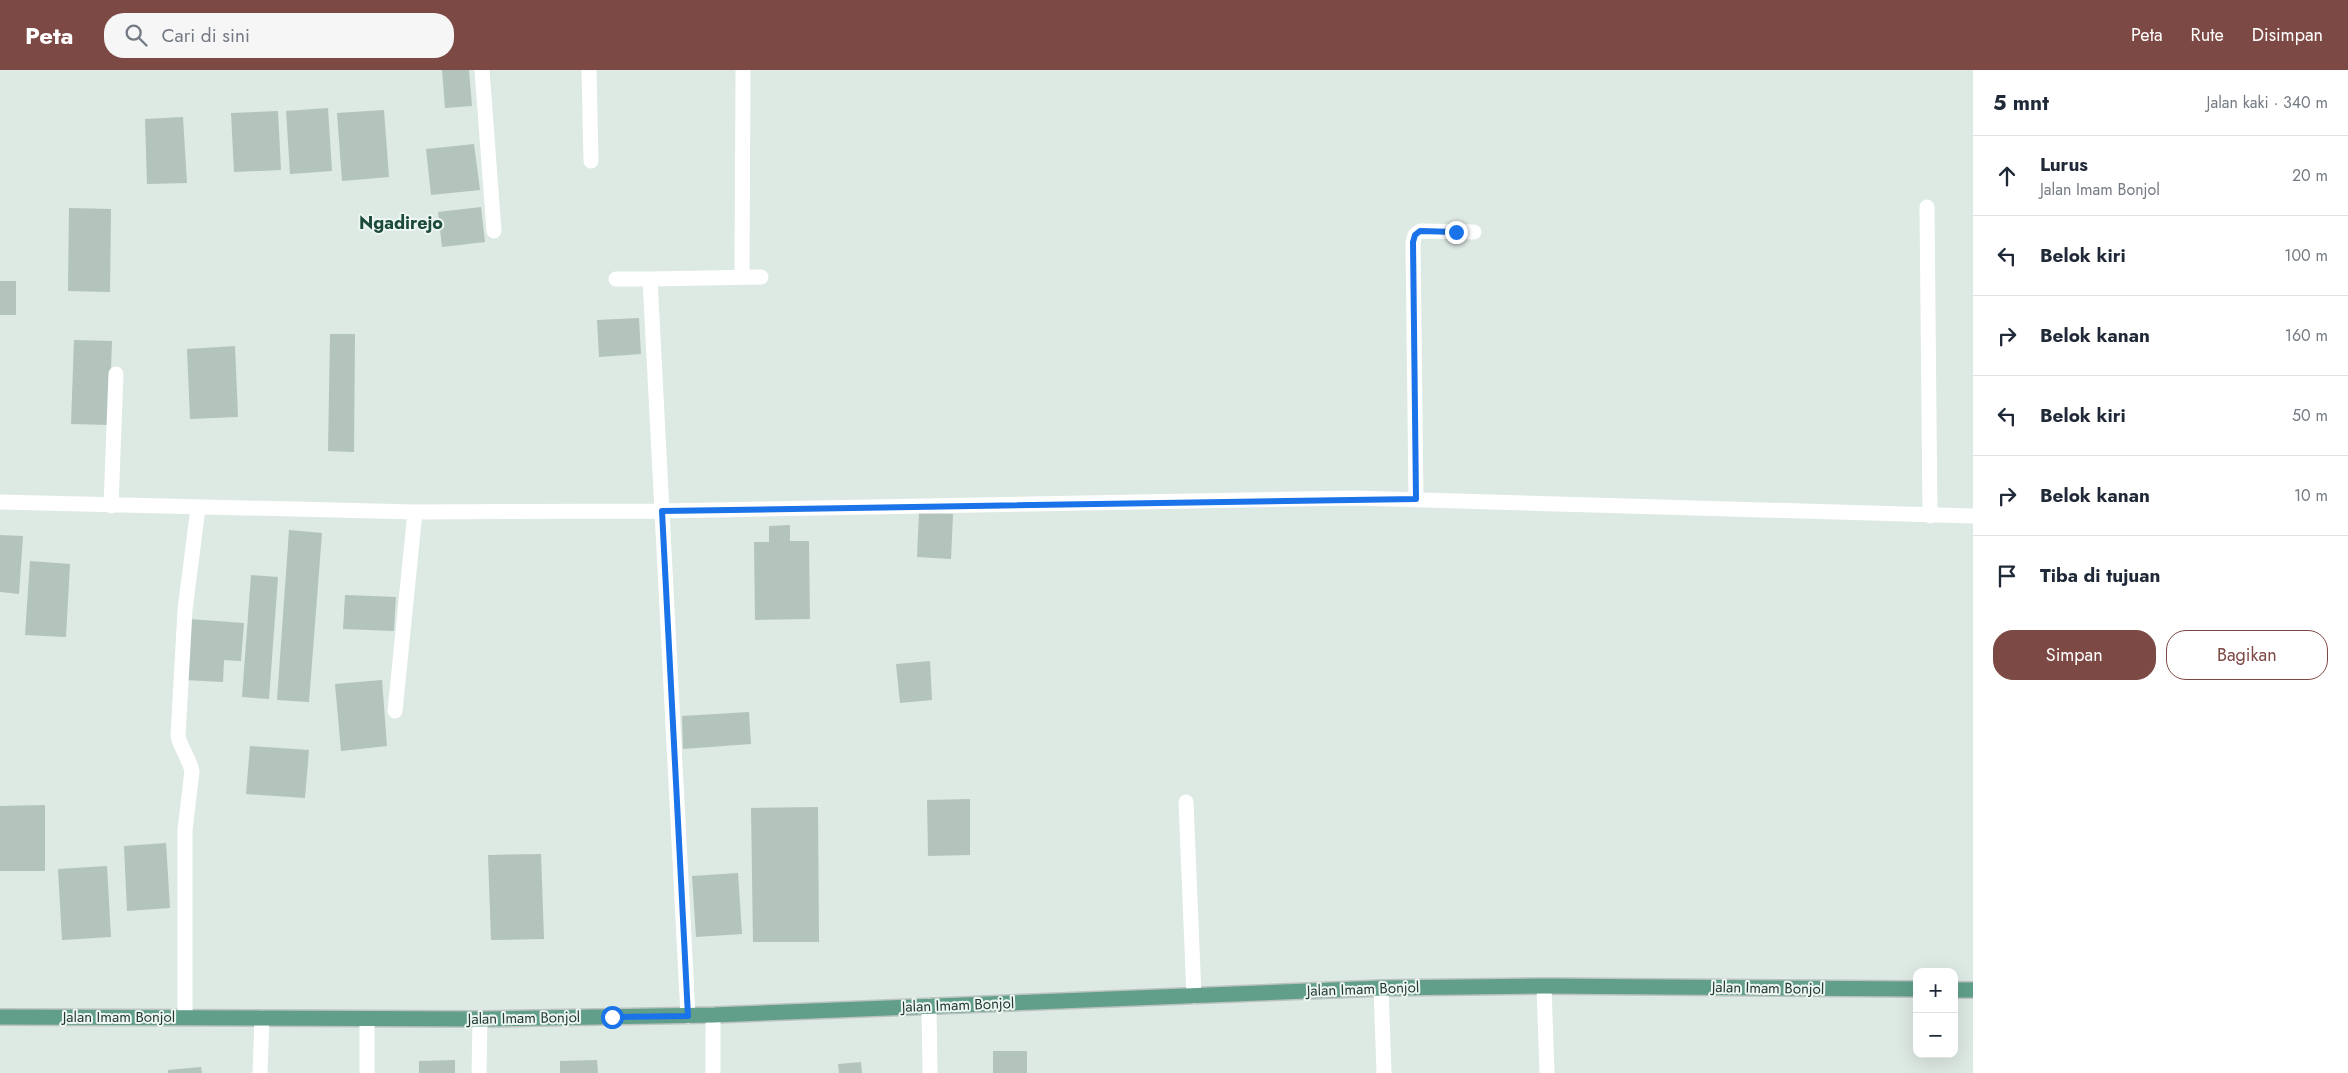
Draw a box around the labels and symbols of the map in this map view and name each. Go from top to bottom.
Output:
district label: Ngadirejo [359,210,443,236]
route end [1445,221,1468,244]
street label: Jalan Imam Bonjol [1304,976,1420,1002]
street label: Jalan Imam Bonjol [1710,976,1824,1000]
street label: Jalan Imam Bonjol [899,992,1015,1018]
street label: Jalan Imam Bonjol [61,1006,175,1028]
street label: Jalan Imam Bonjol [466,1006,580,1030]
route start [601,1006,624,1029]

